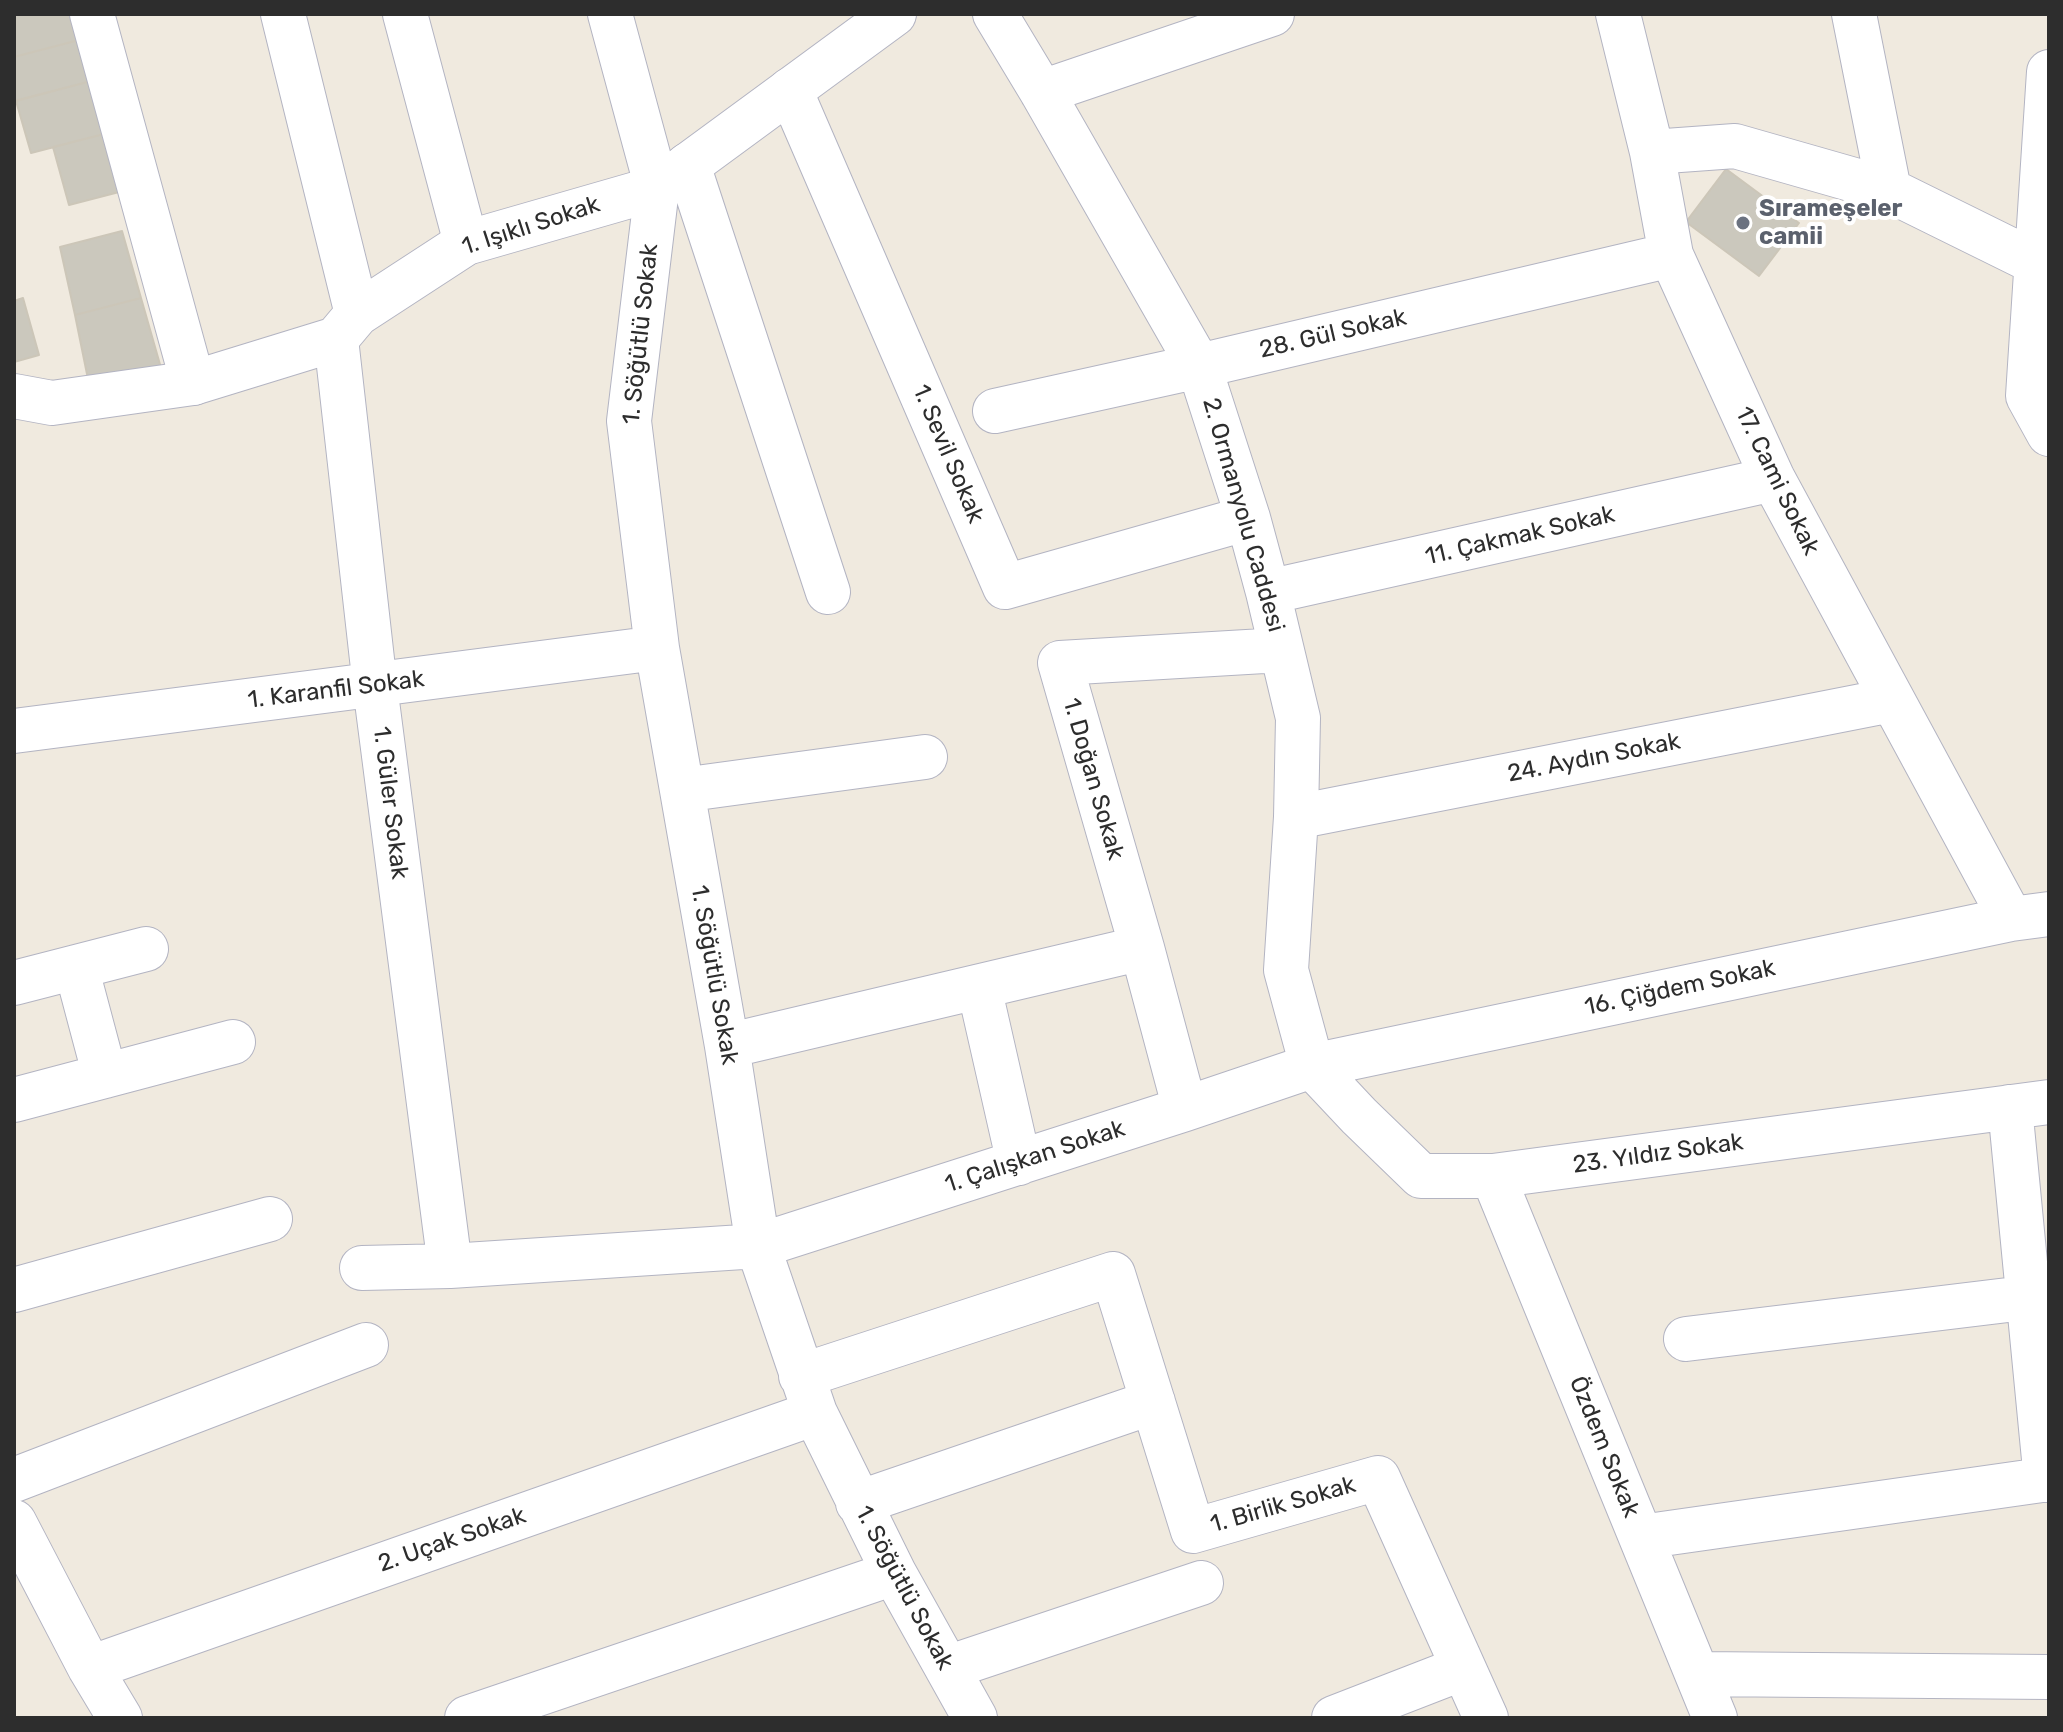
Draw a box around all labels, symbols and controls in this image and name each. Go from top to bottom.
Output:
street label: 1. Işıklı Sokak [458,190,604,262]
place label: Sırameşeler camii [1759,195,1902,251]
marker: Sırameşeler camii [1734,214,1752,232]
street label: 1. Söğütlü Sokak [617,242,665,426]
street label: 28. Gül Sokak [1257,303,1409,365]
street label: 1. Sevil Sokak [906,381,990,527]
street label: 2. Ormanyolu Caddesi [1196,395,1290,635]
street label: 17. Cami Sokak [1729,402,1825,560]
street label: 11. Çakmak Sokak [1423,500,1617,572]
street label: 1. Karanfil Sokak [246,665,426,715]
street label: 1. Doğan Sokak [1056,695,1130,863]
street label: 1. Güler Sokak [366,725,414,881]
street label: 24. Aydın Sokak [1505,727,1683,789]
street label: 1. Söğütlü Sokak [684,883,744,1067]
street label: 16. Çiğdem Sokak [1582,954,1778,1022]
street label: 1. Çalışkan Sokak [941,1114,1129,1200]
street label: 23. Yıldız Sokak [1571,1128,1745,1180]
street label: Özdem Sokak [1563,1372,1645,1522]
street label: 1. Birlik Sokak [1207,1471,1359,1539]
street label: 2. Uçak Sokak [374,1501,530,1579]
street label: 1. Söğütlü Sokak [849,1501,959,1675]

